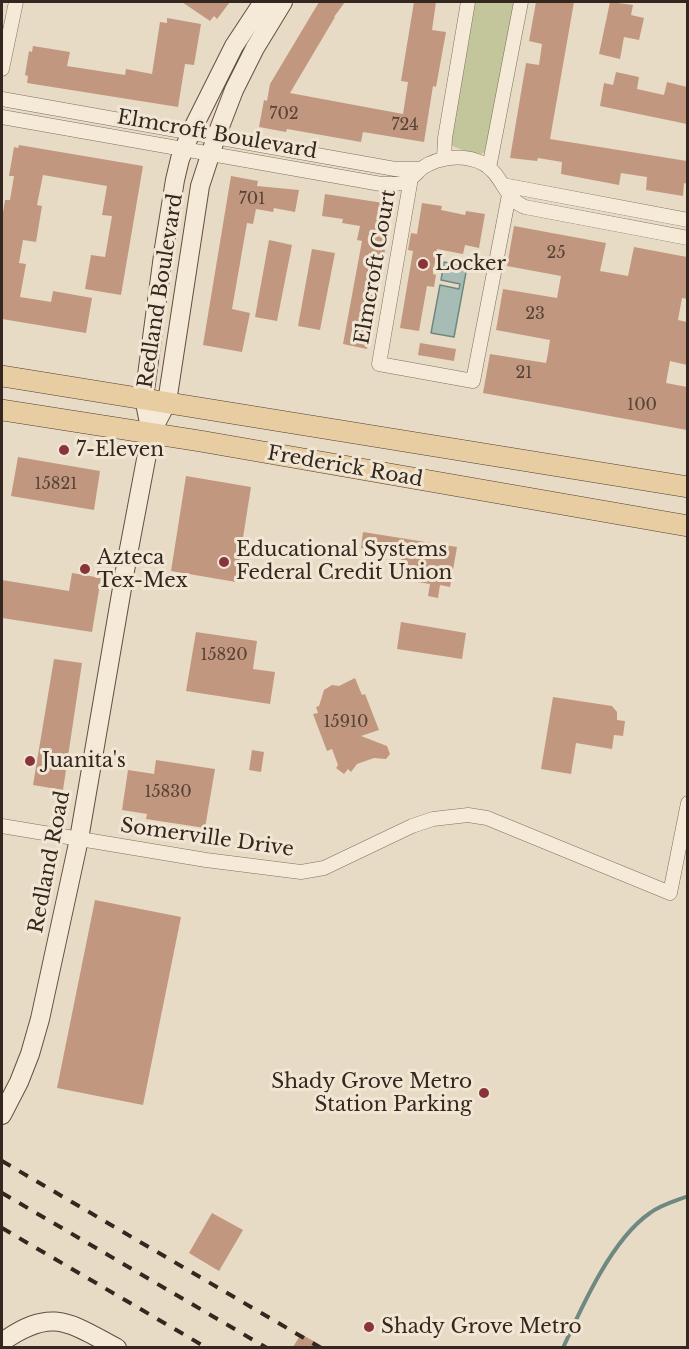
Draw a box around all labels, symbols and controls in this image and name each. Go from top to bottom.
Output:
house number: 702 [269,104,299,124]
street label: Elmcroft Boulevard [115,106,319,164]
house number: 724 [391,115,419,135]
street label: Elmcroft Court [351,188,401,346]
house number: 701 [239,189,265,209]
street label: Redland Boulevard [134,192,188,390]
house number: 25 [547,243,565,263]
place label: Locker [435,252,506,276]
marker: Locker [416,257,430,271]
house number: 23 [525,304,545,324]
house number: 21 [516,363,532,383]
house number: 100 [627,395,657,415]
place label: 7-Eleven [76,438,164,462]
street label: Frederick Road [265,442,425,492]
marker: 7-Eleven [57,443,71,457]
house number: 15821 [35,474,77,494]
place label: Educational Systems Federal Credit Union [236,538,452,585]
place label: Azteca Tex-Mex [97,546,188,593]
marker: Educational Systems Federal Credit Union [217,555,231,569]
marker: Azteca Tex-Mex [78,562,92,576]
house number: 15820 [200,645,248,665]
house number: 15910 [323,712,369,732]
place label: Juanita's [42,749,126,773]
marker: Juanita's [23,754,37,768]
house number: 15830 [144,782,192,802]
street label: Redland Road [24,789,76,935]
street label: Somerville Drive [119,814,295,862]
place label: Shady Grove Metro Station Parking [271,1070,472,1117]
marker: Shady Grove Metro Station Parking [477,1086,491,1100]
place label: Shady Grove Metro [381,1315,582,1339]
marker: Shady Grove Metro [362,1320,376,1334]

